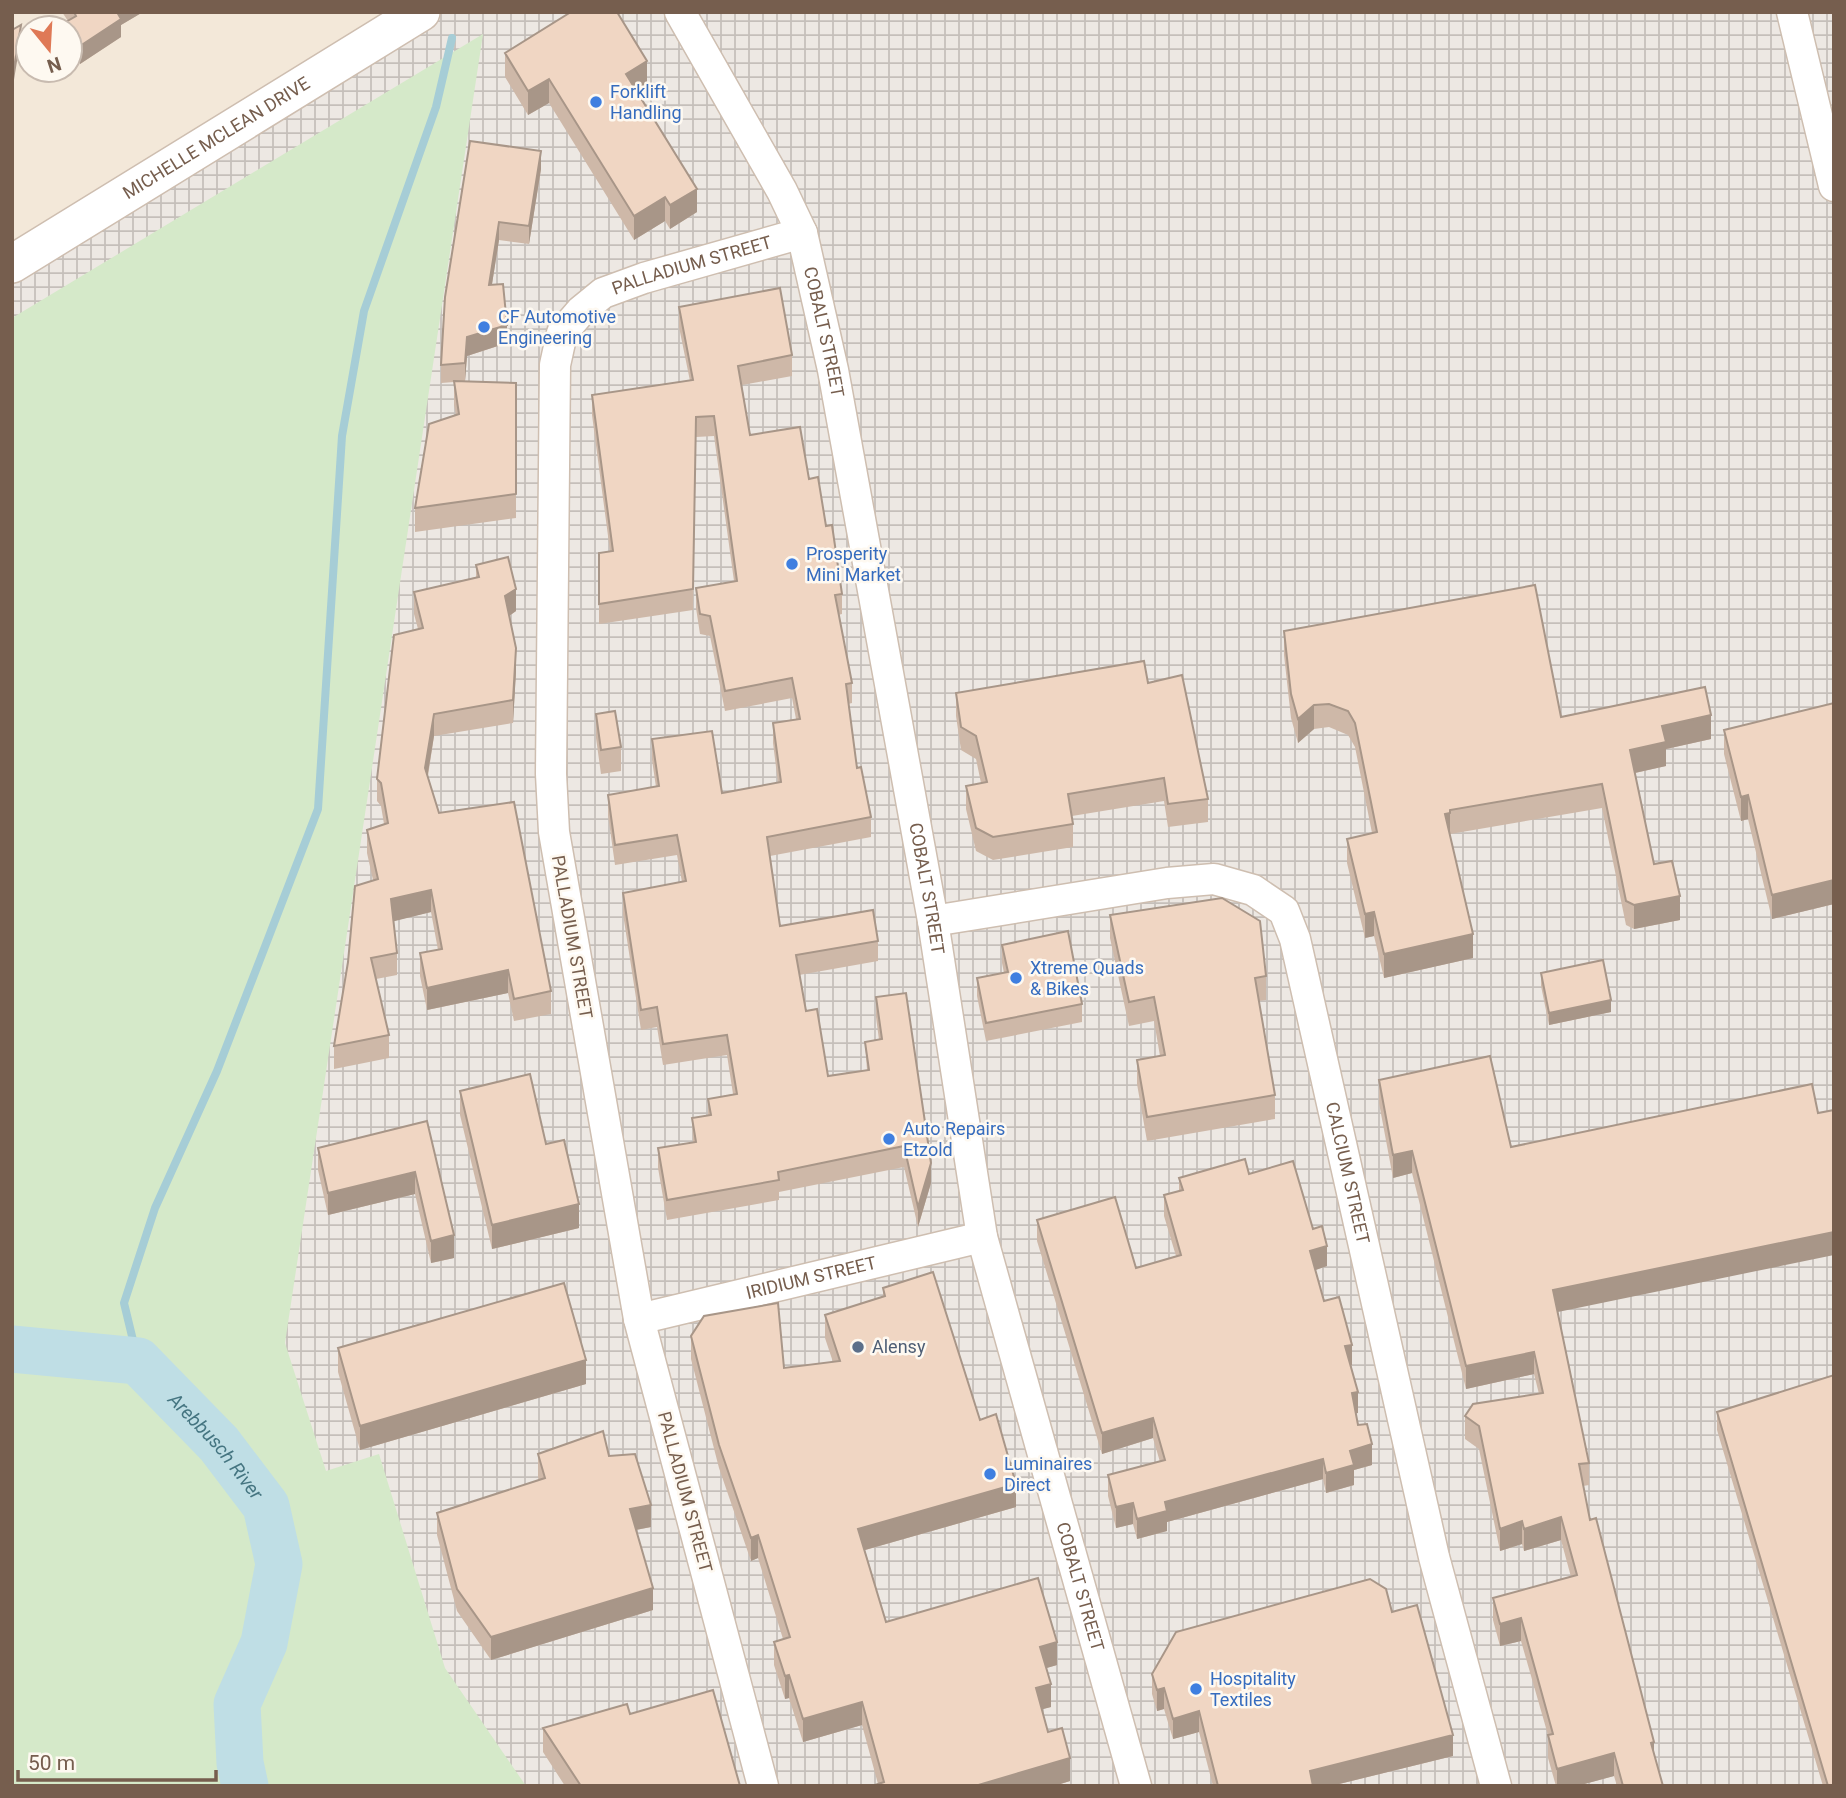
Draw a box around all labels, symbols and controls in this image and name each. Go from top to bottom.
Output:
north arrow [14,14,84,84]
text: N [44,52,64,78]
street label: MICHELLE MCLEAN DRIVE [119,72,313,203]
place label: Forklift Handling [610,81,682,123]
marker: Forklift Handling [588,94,604,110]
street label: PALLADIUM STREET [609,231,774,299]
street label: COBALT STREET [800,265,849,399]
place label: CF Automotive Engineering [498,306,616,348]
marker: CF Automotive Engineering [476,319,492,335]
place label: Prosperity Mini Market [806,543,901,585]
marker: Prosperity Mini Market [784,556,800,572]
street label: COBALT STREET [905,821,949,956]
street label: PALLADIUM STREET [548,854,597,1021]
place label: Xtreme Quads & Bikes [1030,957,1144,999]
marker: Xtreme Quads & Bikes [1008,970,1024,986]
street label: CALCIUM STREET [1322,1100,1374,1246]
place label: Auto Repairs Etzold [903,1118,1005,1160]
marker: Auto Repairs Etzold [881,1131,897,1147]
street label: IRIDIUM STREET [744,1252,879,1303]
place label: Alensy [872,1336,926,1357]
marker: Alensy [850,1339,866,1355]
water label: Arebbusch River [163,1387,268,1505]
street label: PALLADIUM STREET [654,1409,717,1575]
place label: Luminaires Direct [1004,1453,1092,1495]
marker: Luminaires Direct [982,1466,998,1482]
street label: COBALT STREET [1052,1520,1109,1654]
place label: Hospitality Textiles [1210,1668,1296,1710]
marker: Hospitality Textiles [1188,1681,1204,1697]
scale bar [18,1738,215,1782]
text: 50 m [28,1751,75,1775]

